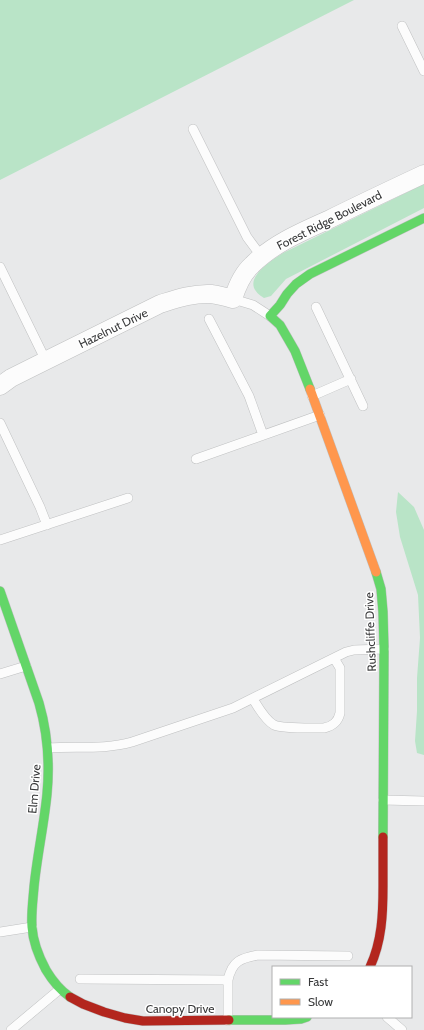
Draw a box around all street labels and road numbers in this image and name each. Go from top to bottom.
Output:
street label: Forest Ridge Boulevard [274,187,384,253]
street label: Hazelnut Drive [76,305,150,351]
street label: Rushcliffe Drive [361,592,379,672]
street label: Elm Drive [24,764,44,814]
street label: Canopy Drive [146,1001,214,1016]

